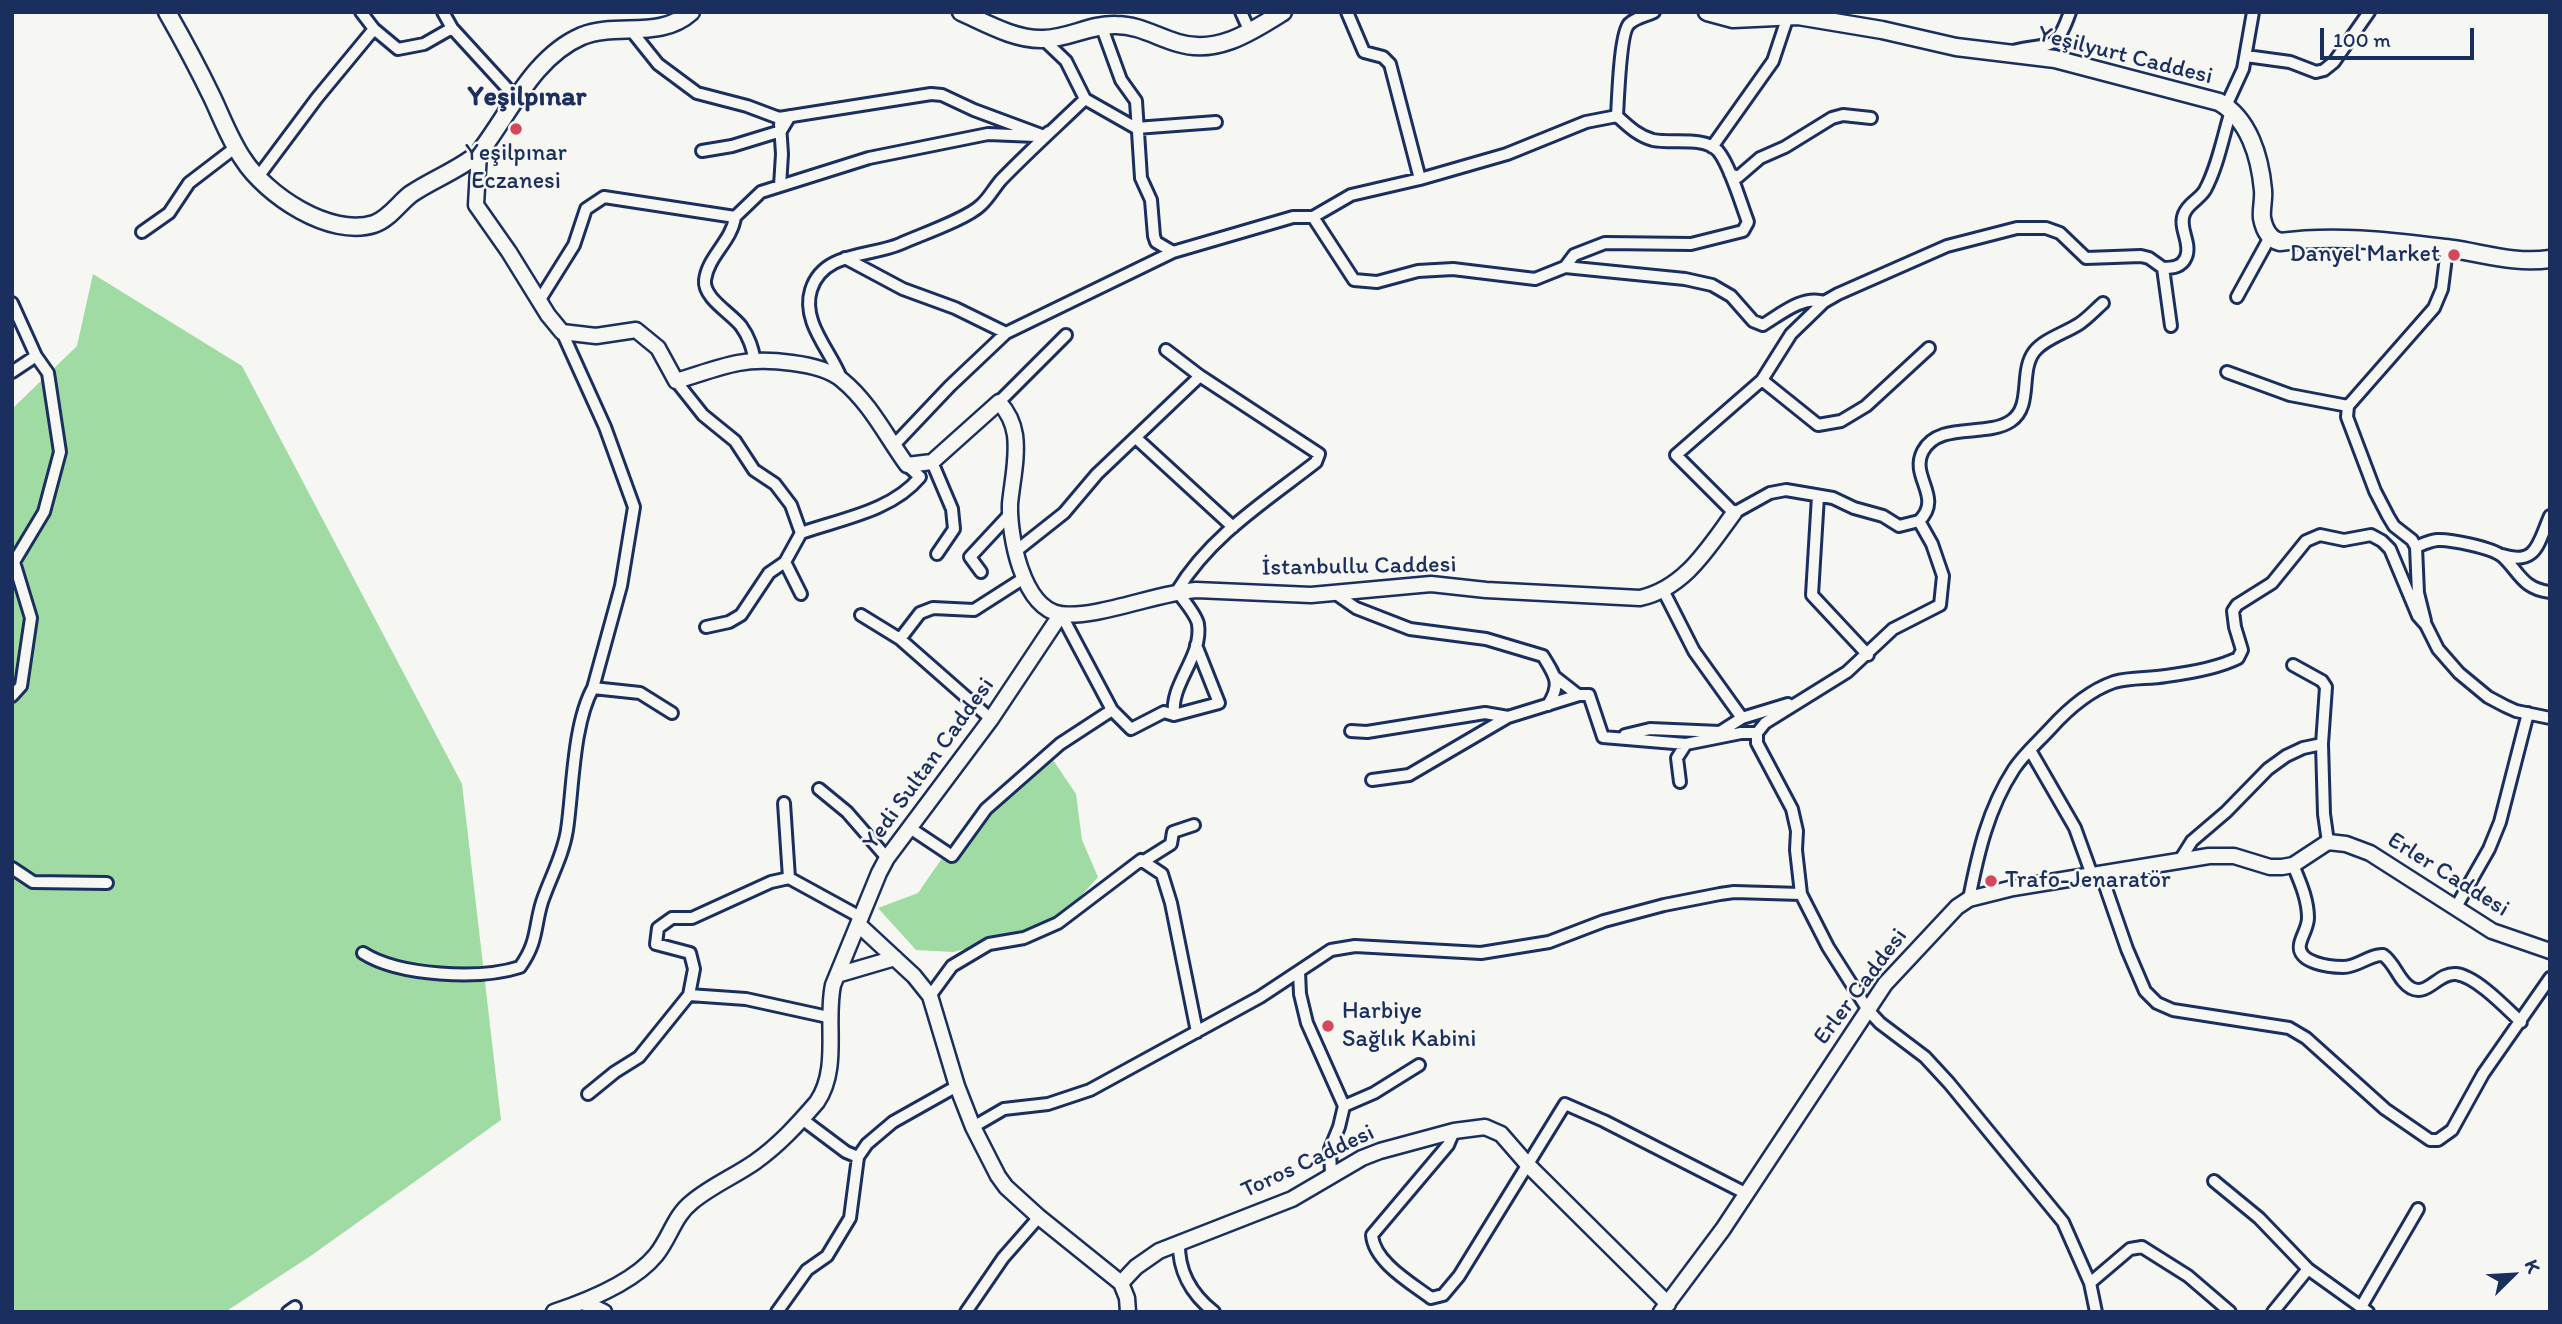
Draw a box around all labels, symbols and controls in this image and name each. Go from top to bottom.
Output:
scale bar [2324,14,2478,58]
street label: Yeşilyurt Caddesi [2034,20,2216,92]
text: 100 m [2333,27,2391,52]
district label: Yeşilpınar [468,81,586,115]
marker: Yeşilpınar Eczanesi [508,121,524,137]
place label: Yeşilpınar Eczanesi [465,140,567,196]
place label: Danyel Market [2290,241,2440,269]
marker: Danyel Market [2446,247,2462,263]
street label: İstanbullu Caddesi [1261,551,1457,583]
street label: Yedi Sultan Caddesi [857,672,1001,856]
street label: Erler Caddesi [2382,826,2514,924]
place label: Trafo-Jenaratör [2005,867,2171,895]
marker: Trafo-Jenaratör [1983,873,1999,889]
street label: Erler Caddesi [1808,923,1914,1051]
place label: Harbiye Sağlık Kabini [1342,998,1476,1054]
marker: Harbiye Sağlık Kabini [1320,1018,1336,1034]
street label: Toros Caddesi [1237,1119,1379,1205]
north arrow [2478,1240,2548,1310]
text: K [2520,1256,2546,1276]

